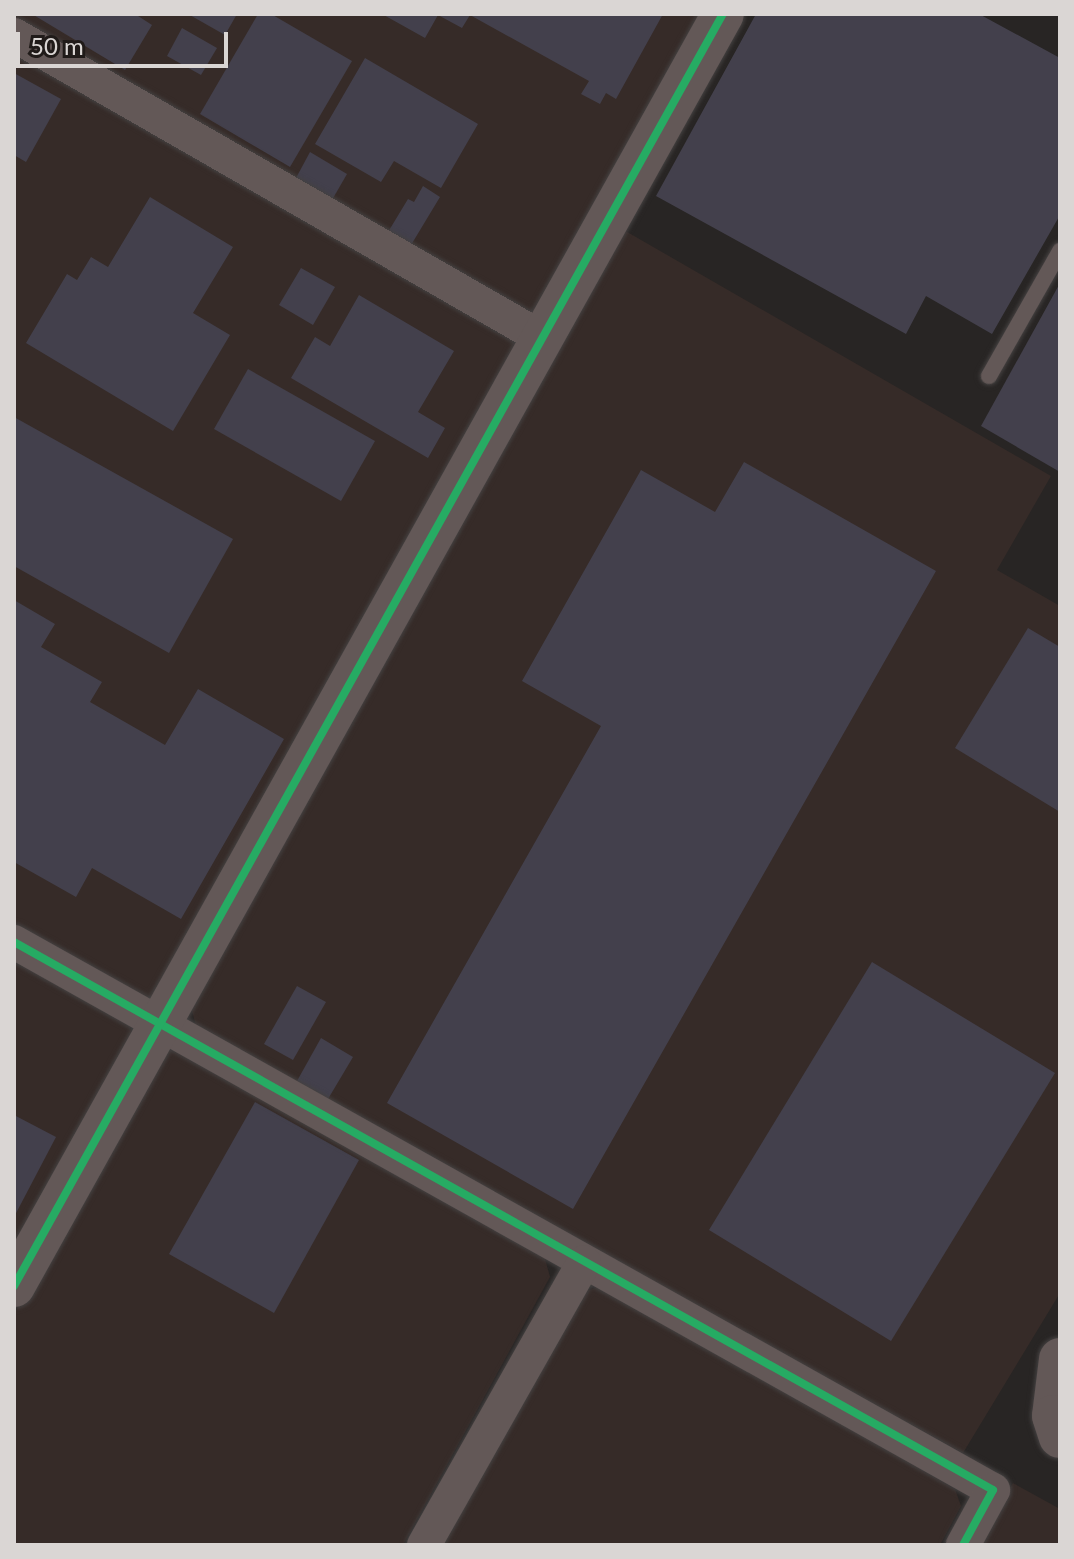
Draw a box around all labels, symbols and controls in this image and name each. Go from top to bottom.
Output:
scale bar [20,16,232,66]
text: 50 m [30,31,84,60]

